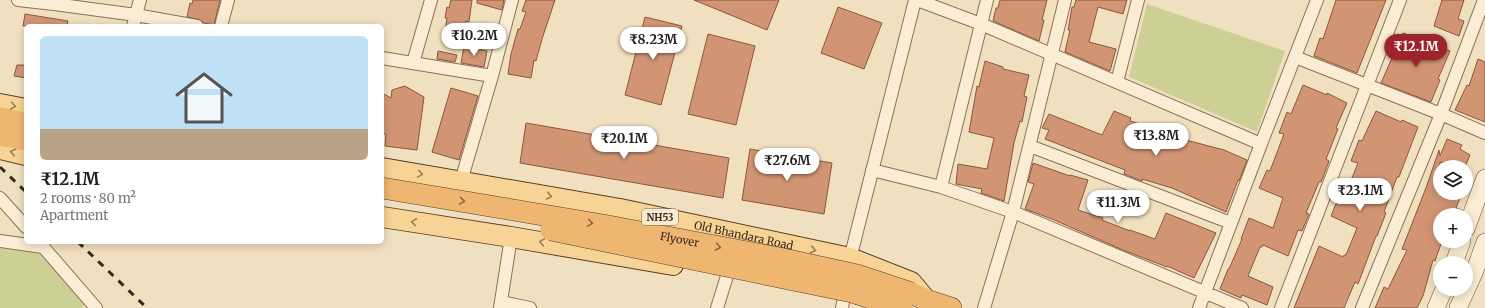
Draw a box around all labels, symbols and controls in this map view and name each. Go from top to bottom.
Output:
pin: ₹10.2M [441,23,507,57]
text: ₹10.2M [450,27,498,44]
pin: ₹8.23M [620,27,686,61]
text: ₹8.23M [629,31,677,48]
pin: ₹12.1M [1383,34,1449,68]
text: ₹12.1M [1393,38,1439,55]
icon: home [168,62,240,134]
one-way arrow [10,102,16,110]
pin: ₹13.8M [1123,123,1189,157]
pin: ₹20.1M [591,126,657,160]
text: ₹13.8M [1133,127,1179,144]
text: ₹20.1M [600,130,648,147]
one-way arrow [10,148,16,156]
pin: ₹27.6M [754,148,820,182]
text: ₹27.6M [763,152,811,169]
map controls [1433,160,1473,296]
button: layers [1433,160,1473,200]
text: ₹12.1M [40,168,99,190]
one-way arrow [417,169,424,178]
pin: ₹23.1M [1327,178,1393,212]
text: ₹23.1M [1337,182,1383,199]
text: 2 rooms · 80 m² [40,190,136,207]
pin: ₹11.3M [1085,190,1151,224]
one-way arrow [546,191,552,200]
text: ₹11.3M [1096,194,1140,211]
one-way arrow [459,197,465,205]
text: Apartment [40,207,108,224]
button: + [1433,208,1473,248]
road number: NH53 [642,209,678,225]
one-way arrow [411,218,417,227]
one-way arrow [587,218,593,227]
street label: Old Bhandara Road [693,218,795,253]
street label: Flyover [659,229,700,250]
one-way arrow [539,238,545,247]
one-way arrow [715,242,721,250]
one-way arrow [810,245,816,253]
button: − [1433,256,1473,296]

